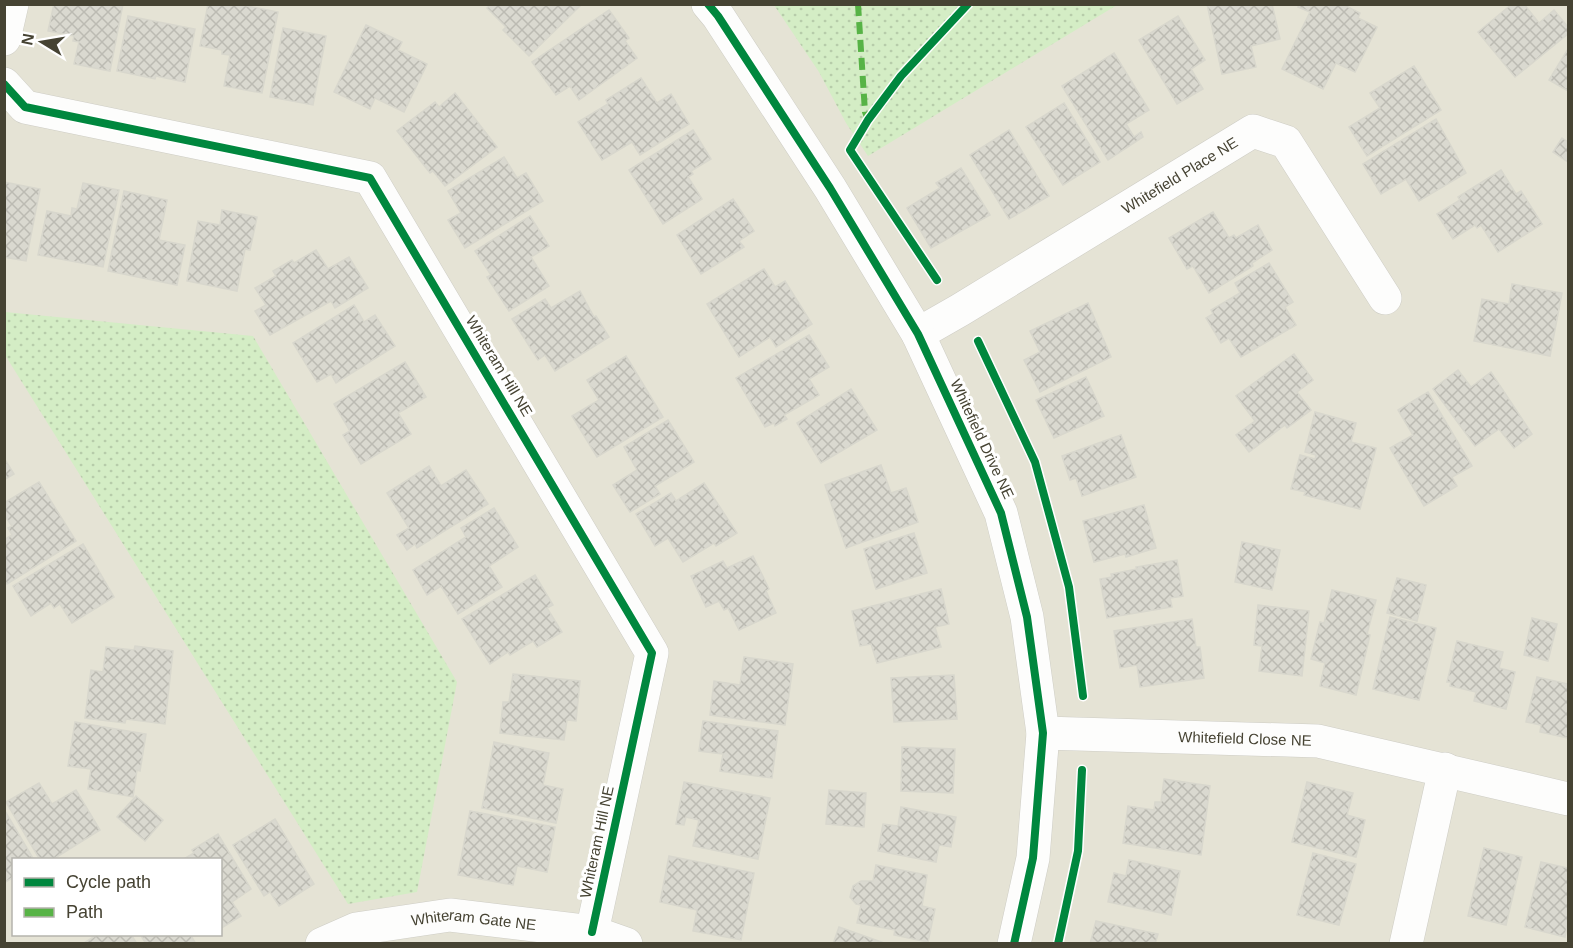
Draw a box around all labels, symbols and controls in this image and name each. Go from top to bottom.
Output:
north arrow [12,12,72,72]
text: N [18,32,37,47]
street label: Whitefield Place NE [1119,133,1241,217]
street label: Whiteram Hill NE [463,312,536,419]
street label: Whitefield Drive NE [947,376,1018,501]
street label: Whitefield Close NE [1178,728,1312,749]
street label: Whiteram Hill NE [576,784,617,900]
legend [12,858,222,936]
text: Cycle path [66,872,151,892]
text: Path [66,902,103,922]
street label: Whiteram Gate NE [410,906,537,933]

